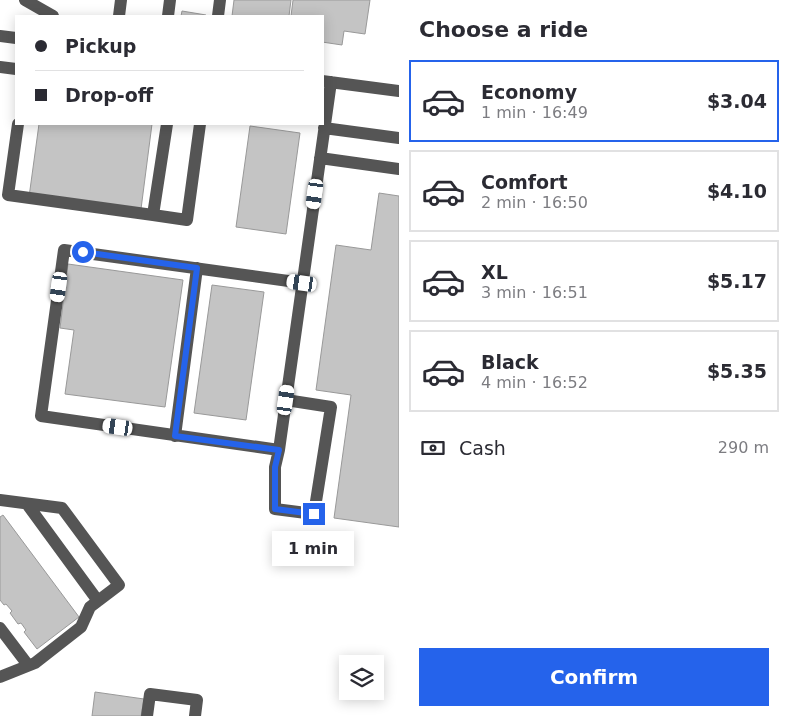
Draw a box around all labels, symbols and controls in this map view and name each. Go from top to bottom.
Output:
text: Choose a ride [419,17,588,42]
text: Pickup [65,35,136,57]
icon: car [421,79,466,124]
text: Economy [481,81,577,103]
text: Drop-off [65,84,153,106]
text: $3.04 [707,90,767,112]
text: 1 min · 16:49 [481,103,588,122]
icon: car [421,169,466,214]
text: Comfort [481,171,568,193]
car [305,178,324,210]
text: $4.10 [707,180,767,202]
text: 2 min · 16:50 [481,193,588,212]
route start [72,241,94,263]
icon: car [421,259,466,304]
text: XL [481,261,508,283]
text: $5.17 [707,270,767,292]
car [49,271,68,303]
car [286,273,317,293]
text: 3 min · 16:51 [481,283,588,302]
icon: car [421,349,466,394]
text: Black [481,351,539,373]
text: $5.35 [707,360,767,382]
text: 4 min · 16:52 [481,373,588,392]
car [276,384,295,416]
car [102,417,133,437]
icon: cash [419,434,447,462]
text: Cash [459,437,506,459]
text: 290 m [718,438,769,457]
route end [303,503,325,525]
callout: 1 min [273,532,355,566]
text: 1 min [288,539,338,558]
button: Confirm [419,648,769,706]
map controls [339,655,384,700]
button: layers [339,655,384,700]

